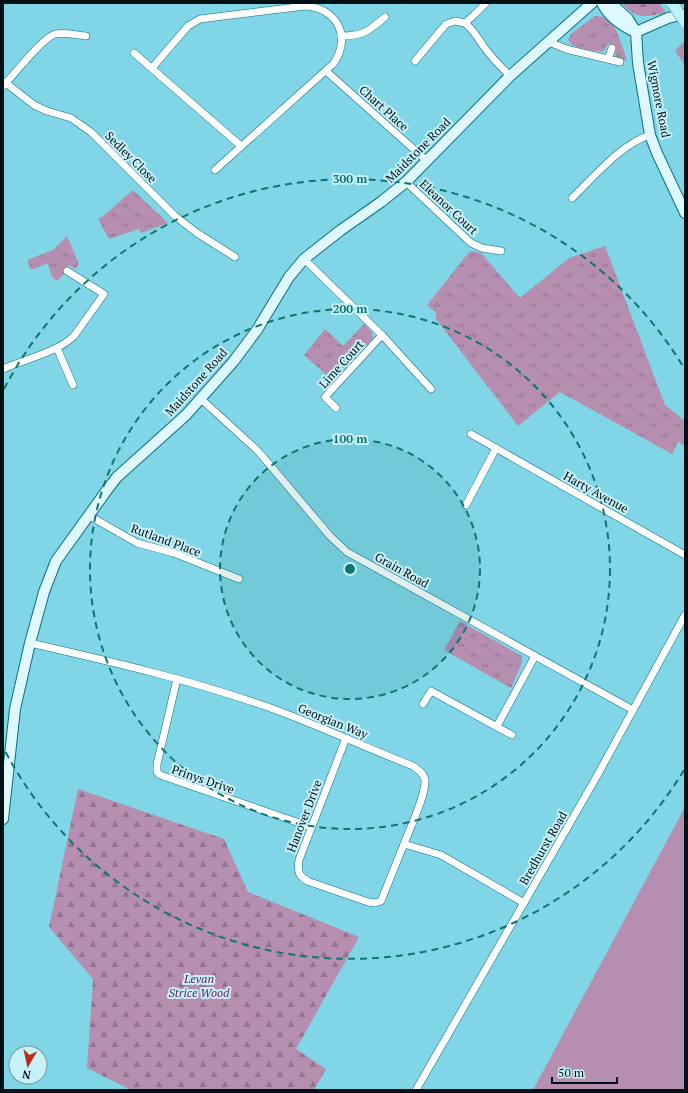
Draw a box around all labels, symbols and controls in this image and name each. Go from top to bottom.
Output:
street label: Wigmore Road [644,59,674,139]
street label: Chart Place [356,82,412,134]
street label: Maidstone Road [382,114,454,186]
street label: Sedley Close [102,128,160,186]
text: 300 m [333,171,367,186]
street label: Eleanor Court [417,176,482,238]
text: 200 m [333,301,367,316]
street label: Lime Court [316,336,367,391]
street label: Maidstone Road [162,345,231,419]
text: 100 m [333,431,367,446]
street label: Harty Avenue [561,468,631,516]
street label: Rutland Place [129,520,203,560]
street label: Grain Road [372,549,432,591]
centre of rings [343,562,357,576]
street label: Georgian Way [296,700,371,742]
street label: Prinys Drive [170,761,236,797]
street label: Hanover Drive [283,778,325,854]
street label: Bredhurst Road [516,808,570,888]
park label: Levan Strice Wood [168,971,230,1000]
north arrow [8,1045,48,1085]
scale bar [552,1059,617,1085]
text: 50 m [558,1065,585,1080]
text: N [21,1067,32,1082]

